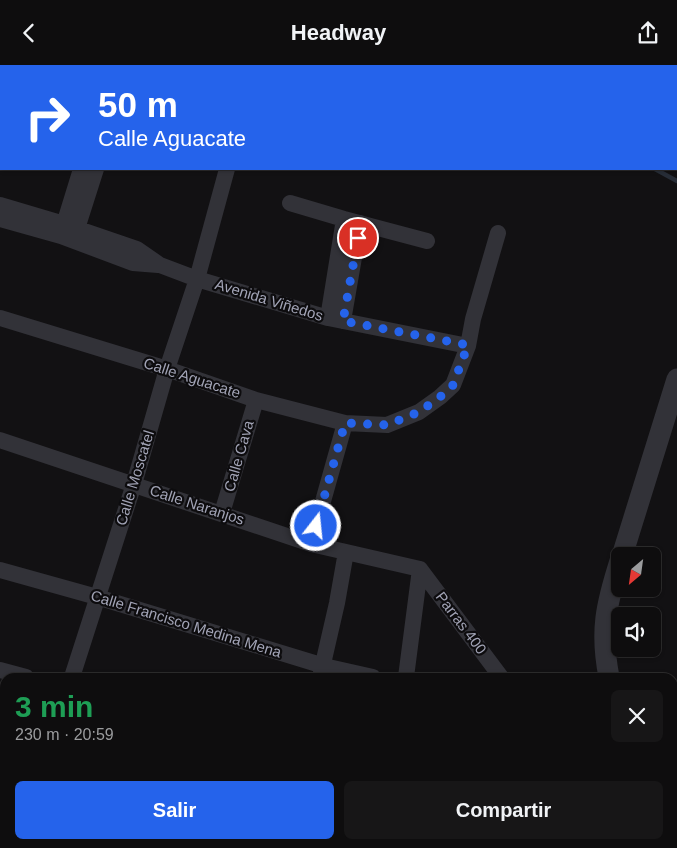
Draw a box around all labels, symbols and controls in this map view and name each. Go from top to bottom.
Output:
icon: back [15,19,43,47]
icon: share [634,19,662,47]
text: Headway [291,20,386,45]
icon: right [15,85,80,150]
text: 50 m [98,85,178,124]
text: Calle Aguacate [98,126,246,151]
pin [337,217,379,259]
icon: arrive [344,224,372,252]
street label: Avenida Viñedos [213,275,325,324]
street label: Calle Aguacate [142,354,243,401]
street label: Calle Cava [220,418,257,493]
street label: Calle Moscatel [112,428,157,527]
street label: Calle Naranjos [148,481,247,528]
position arrow [289,499,341,551]
north arrow [611,547,661,597]
map controls [611,547,661,657]
street label: Calle Francisco Medina Mena [89,586,284,661]
street label: Parras 400 [433,588,490,657]
button: sound [611,607,661,657]
text: 3 min [15,690,93,723]
button: close [611,690,663,742]
text: 230 m · 20:59 [15,726,114,743]
button: Salir [15,781,334,839]
button: Compartir [344,781,663,839]

